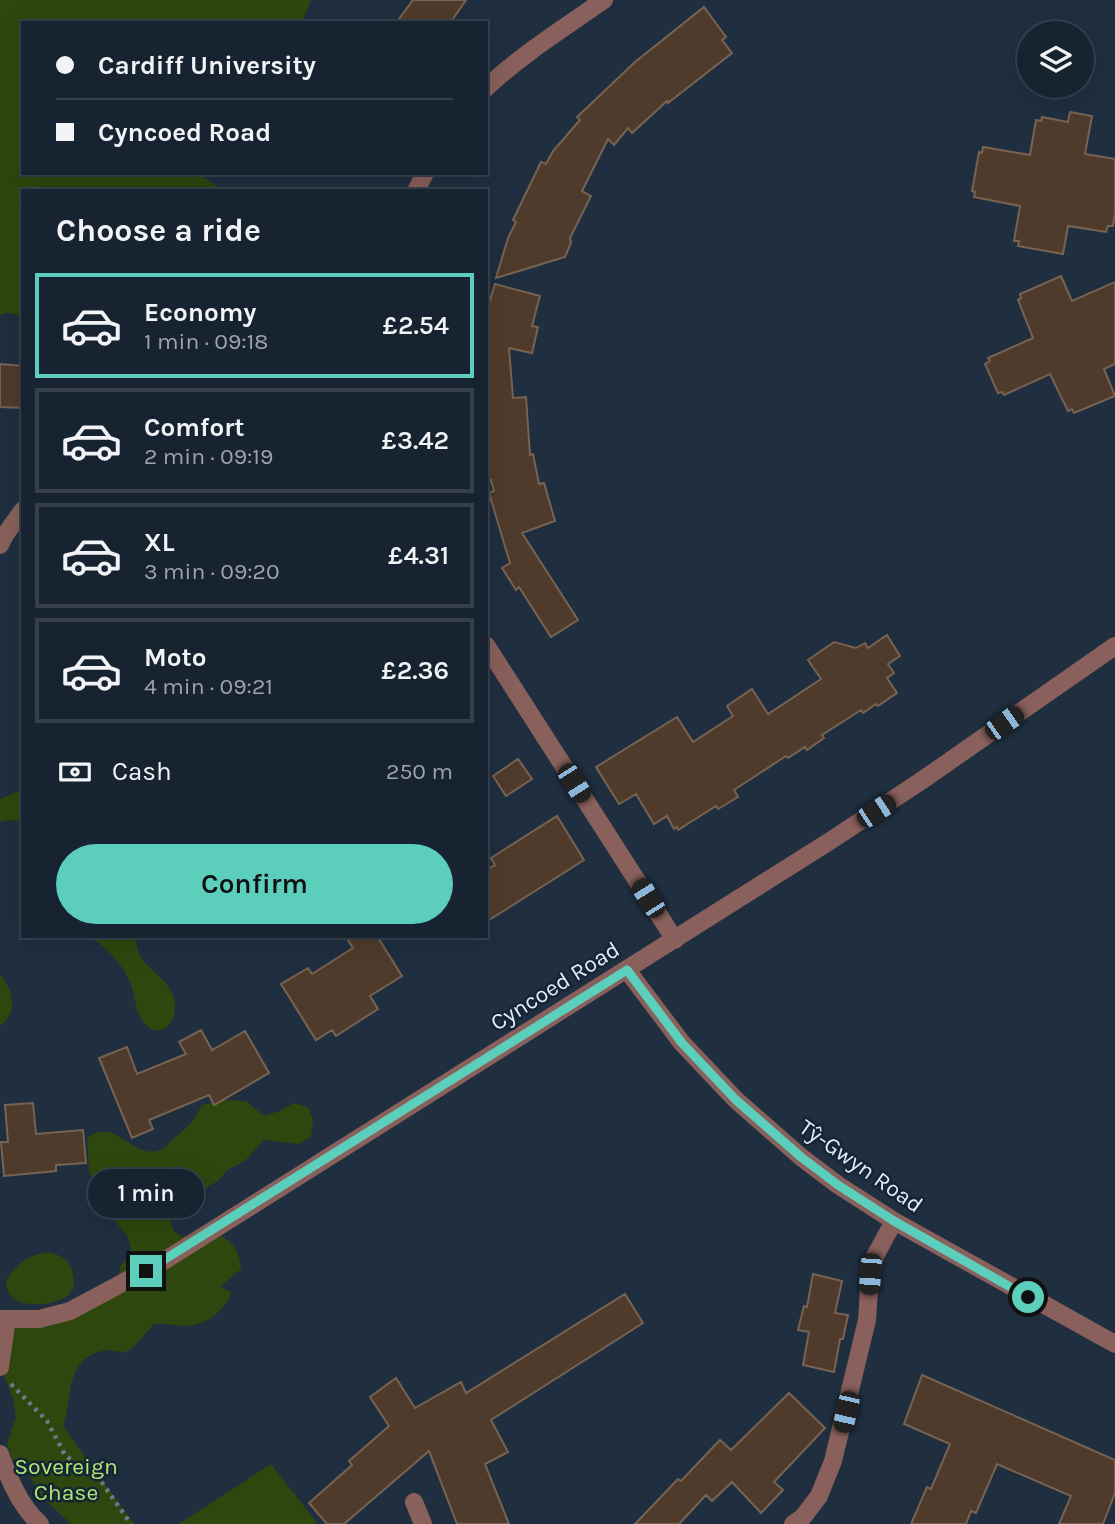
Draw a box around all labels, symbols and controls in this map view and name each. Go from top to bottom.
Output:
map controls [1017,21,1094,98]
button: layers [1017,21,1094,98]
text: Cardiff University [98,50,316,81]
text: Cyncoed Road [98,117,271,148]
text: Choose a ride [56,212,261,249]
icon: car [60,294,123,357]
text: Economy [144,297,256,328]
text: £2.54 [383,310,449,341]
text: 1 min · 09:18 [144,328,268,355]
icon: car [60,409,123,472]
text: Comfort [144,412,245,443]
text: £3.42 [382,425,449,456]
text: 2 min · 09:19 [144,443,273,470]
icon: car [60,524,123,587]
text: XL [144,527,175,558]
text: £4.31 [388,540,449,571]
text: 3 min · 09:20 [144,558,280,585]
icon: car [60,639,123,702]
text: Moto [144,642,206,673]
text: £2.36 [381,655,449,686]
text: 4 min · 09:21 [144,673,273,700]
car [981,702,1028,744]
icon: cash [56,753,94,791]
text: Cash [112,756,172,787]
text: 250 m [386,758,453,785]
car [554,760,595,806]
car [853,791,900,831]
button: Confirm [56,844,453,924]
car [628,875,669,921]
street label: Cyncoed Road [486,936,624,1036]
street label: Tŷ-Gwyn Road [794,1113,928,1219]
callout: 1 min [88,1170,204,1218]
text: 1 min [117,1180,175,1207]
car [859,1252,882,1296]
route end [130,1255,162,1287]
route start [1012,1281,1044,1313]
car [832,1389,861,1435]
park label: Sovereign Chase [14,1453,118,1506]

